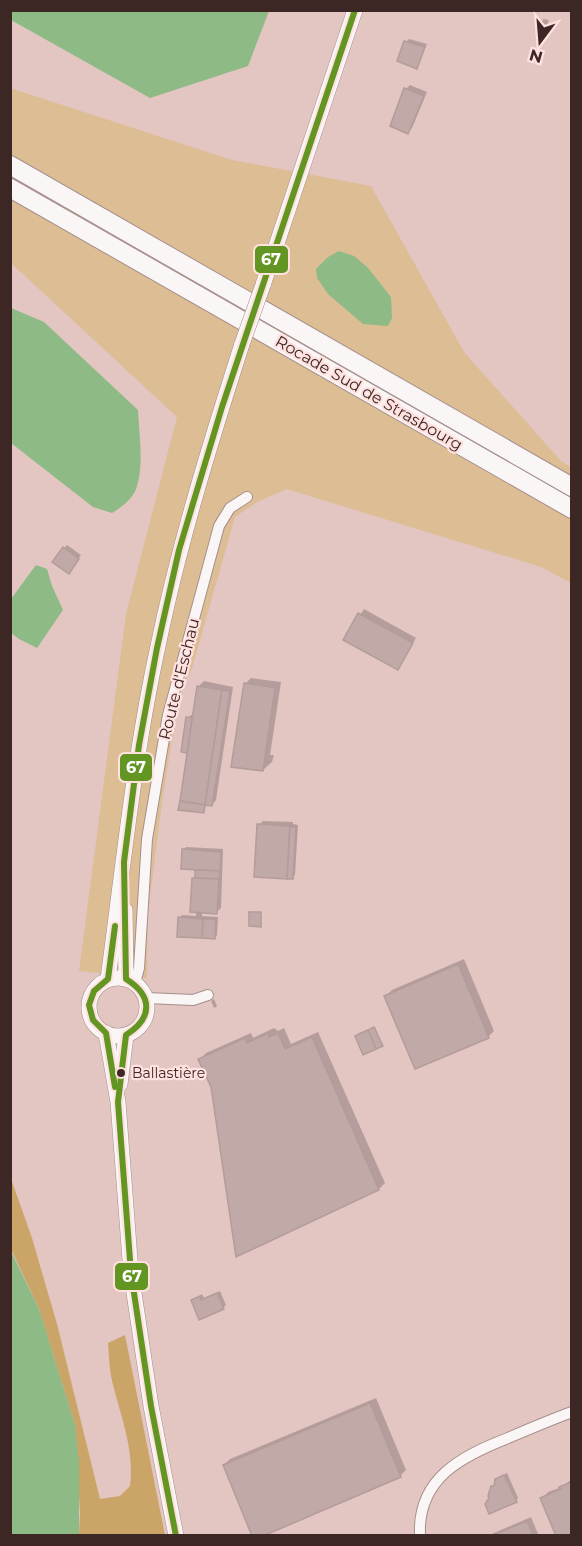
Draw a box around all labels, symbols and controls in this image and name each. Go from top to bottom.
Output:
north arrow [510,12,570,72]
text: N [527,45,545,67]
line badge: 67 [254,245,289,274]
text: 67 [261,250,281,269]
street label: Rocade Sud de Strasbourg [272,331,466,455]
street label: Route d'Eschau [155,616,203,742]
line badge: 67 [119,753,153,782]
text: 67 [126,758,146,777]
place label: Ballastière [132,1064,205,1082]
marker: Ballastière [115,1067,127,1079]
line badge: 67 [114,1262,149,1291]
text: 67 [122,1267,142,1286]

